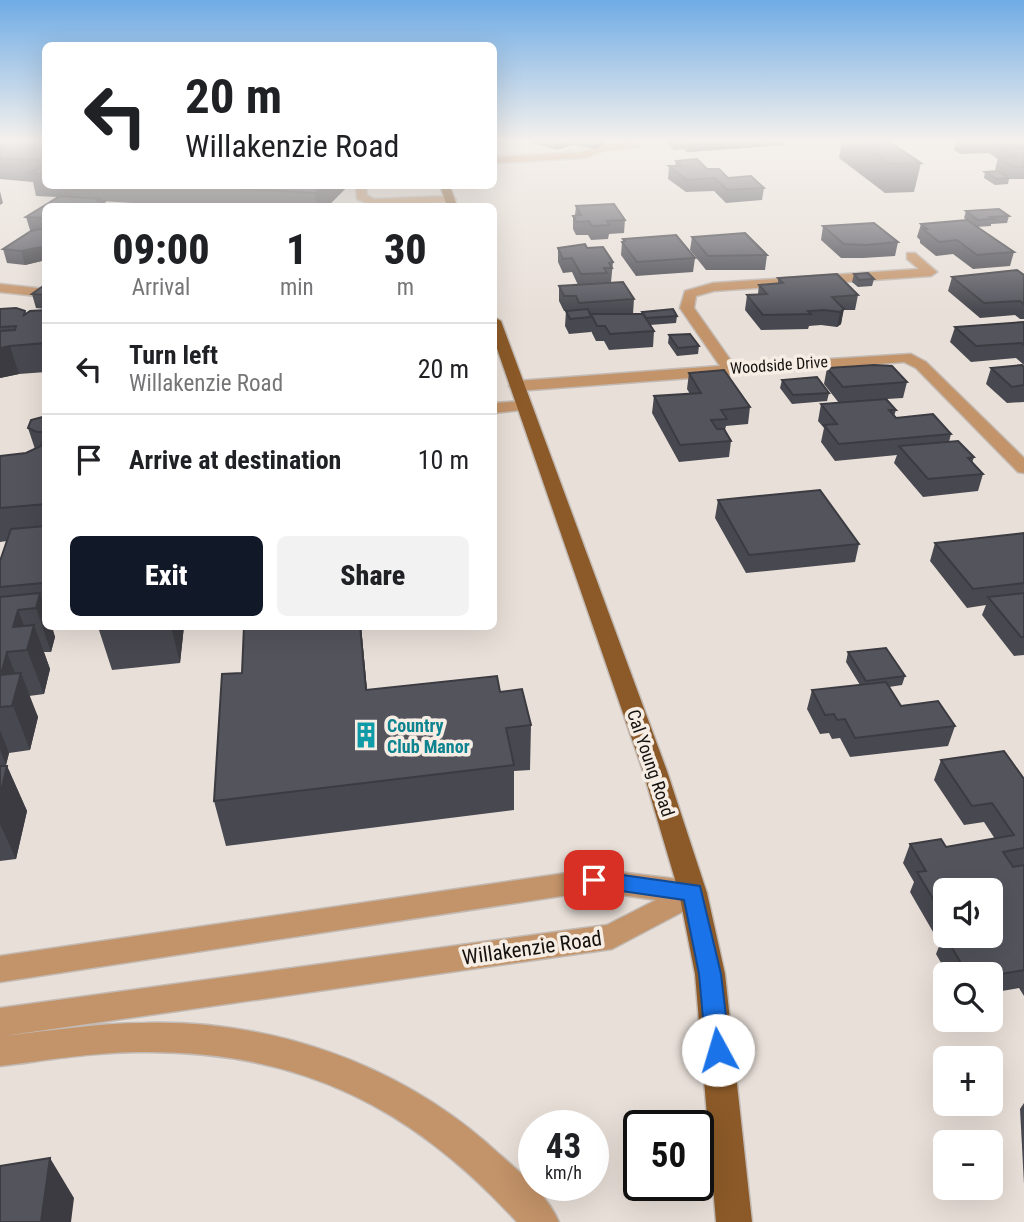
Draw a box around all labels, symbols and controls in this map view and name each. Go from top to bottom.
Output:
text: 20 m [185,68,282,125]
icon: left [70,70,161,161]
text: Willakenzie Road [185,127,399,165]
text: 09:00 [112,225,210,274]
text: 1 [286,225,307,274]
text: 30 [384,225,427,274]
text: Arrival [132,274,190,301]
text: min [280,274,314,301]
text: m [397,274,414,301]
text: Turn left [129,340,218,370]
icon: left [70,350,108,388]
street label: Woodside Drive [729,352,829,378]
text: 20 m [418,354,469,384]
text: Willakenzie Road [129,370,283,397]
icon: arrive [70,441,108,479]
text: Arrive at destination [129,445,341,475]
text: 10 m [418,445,469,475]
button: Exit [70,536,263,616]
button: Share [277,536,469,616]
street label: Cal Young Road [623,707,679,819]
place label: Country Club Manor [387,715,470,757]
building icon: Country Club Manor [351,720,381,750]
pin [564,850,624,910]
icon: arrive [575,861,613,899]
map controls [933,878,1003,1200]
button: sound [933,878,1003,948]
street label: Willakenzie Road [461,926,603,970]
button: search [933,962,1003,1032]
position arrow [681,1013,755,1087]
button: + [933,1046,1003,1116]
speed limit sign: 50 [623,1110,714,1201]
text: 43 [546,1126,581,1167]
button: − [933,1130,1003,1200]
text: km/h [545,1162,582,1183]

